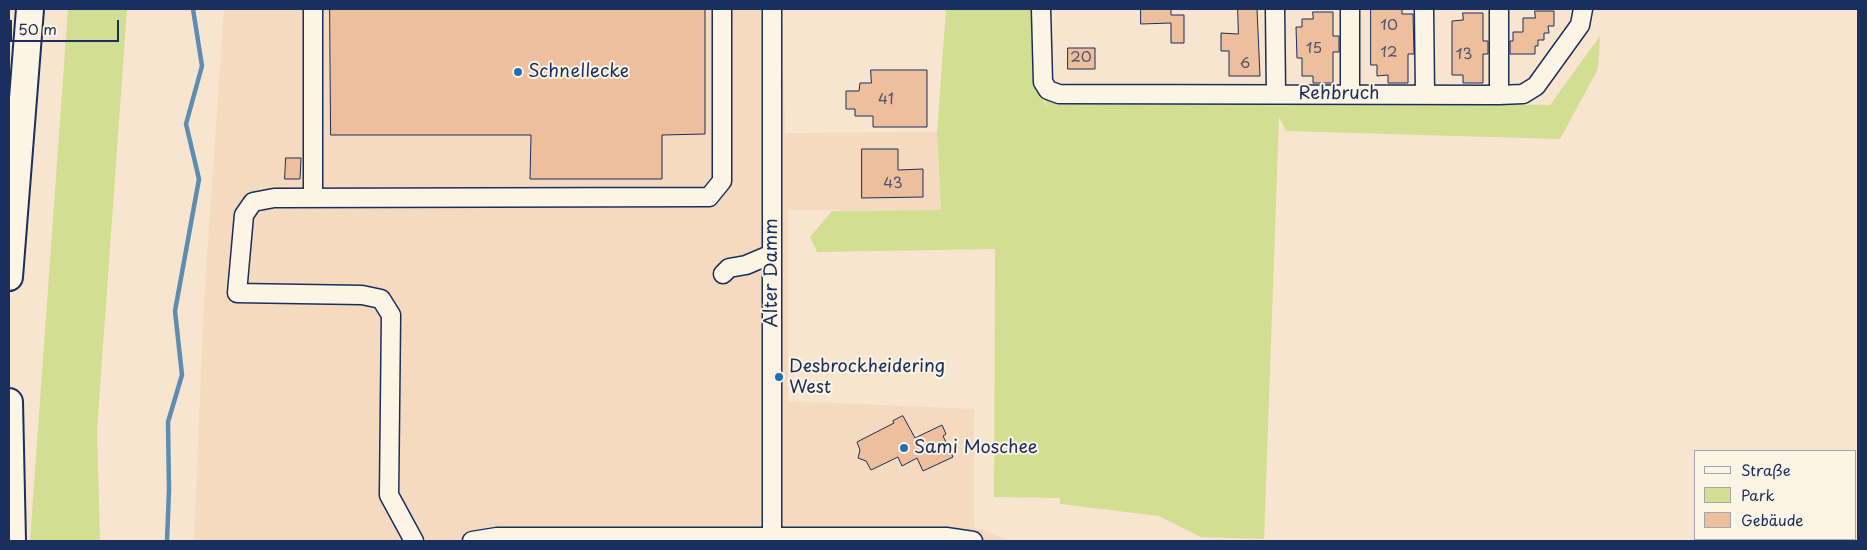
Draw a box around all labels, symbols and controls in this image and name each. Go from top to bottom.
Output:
scale bar [12,10,121,42]
text: 50 m [18,17,57,40]
house number: 10 [1380,17,1398,35]
house number: 15 [1306,40,1322,58]
house number: 12 [1380,44,1398,62]
house number: 13 [1456,46,1472,64]
house number: 20 [1070,49,1092,67]
house number: 6 [1240,55,1250,73]
place label: Schnellecke [528,61,629,83]
marker: Schnellecke [512,66,524,78]
street label: Rehbruch [1299,83,1379,105]
house number: 41 [878,91,894,109]
house number: 43 [883,175,903,193]
street label: Alter Damm [761,218,783,328]
place label: Desbrockheidering West [789,356,945,398]
marker: Desbrockheidering West [773,371,785,383]
place label: Sami Moschee [914,437,1038,459]
marker: Sami Moschee [898,442,910,454]
legend [1694,450,1857,540]
text: Straße [1741,458,1791,481]
text: Park [1741,483,1775,506]
text: Gebäude [1741,508,1803,531]

